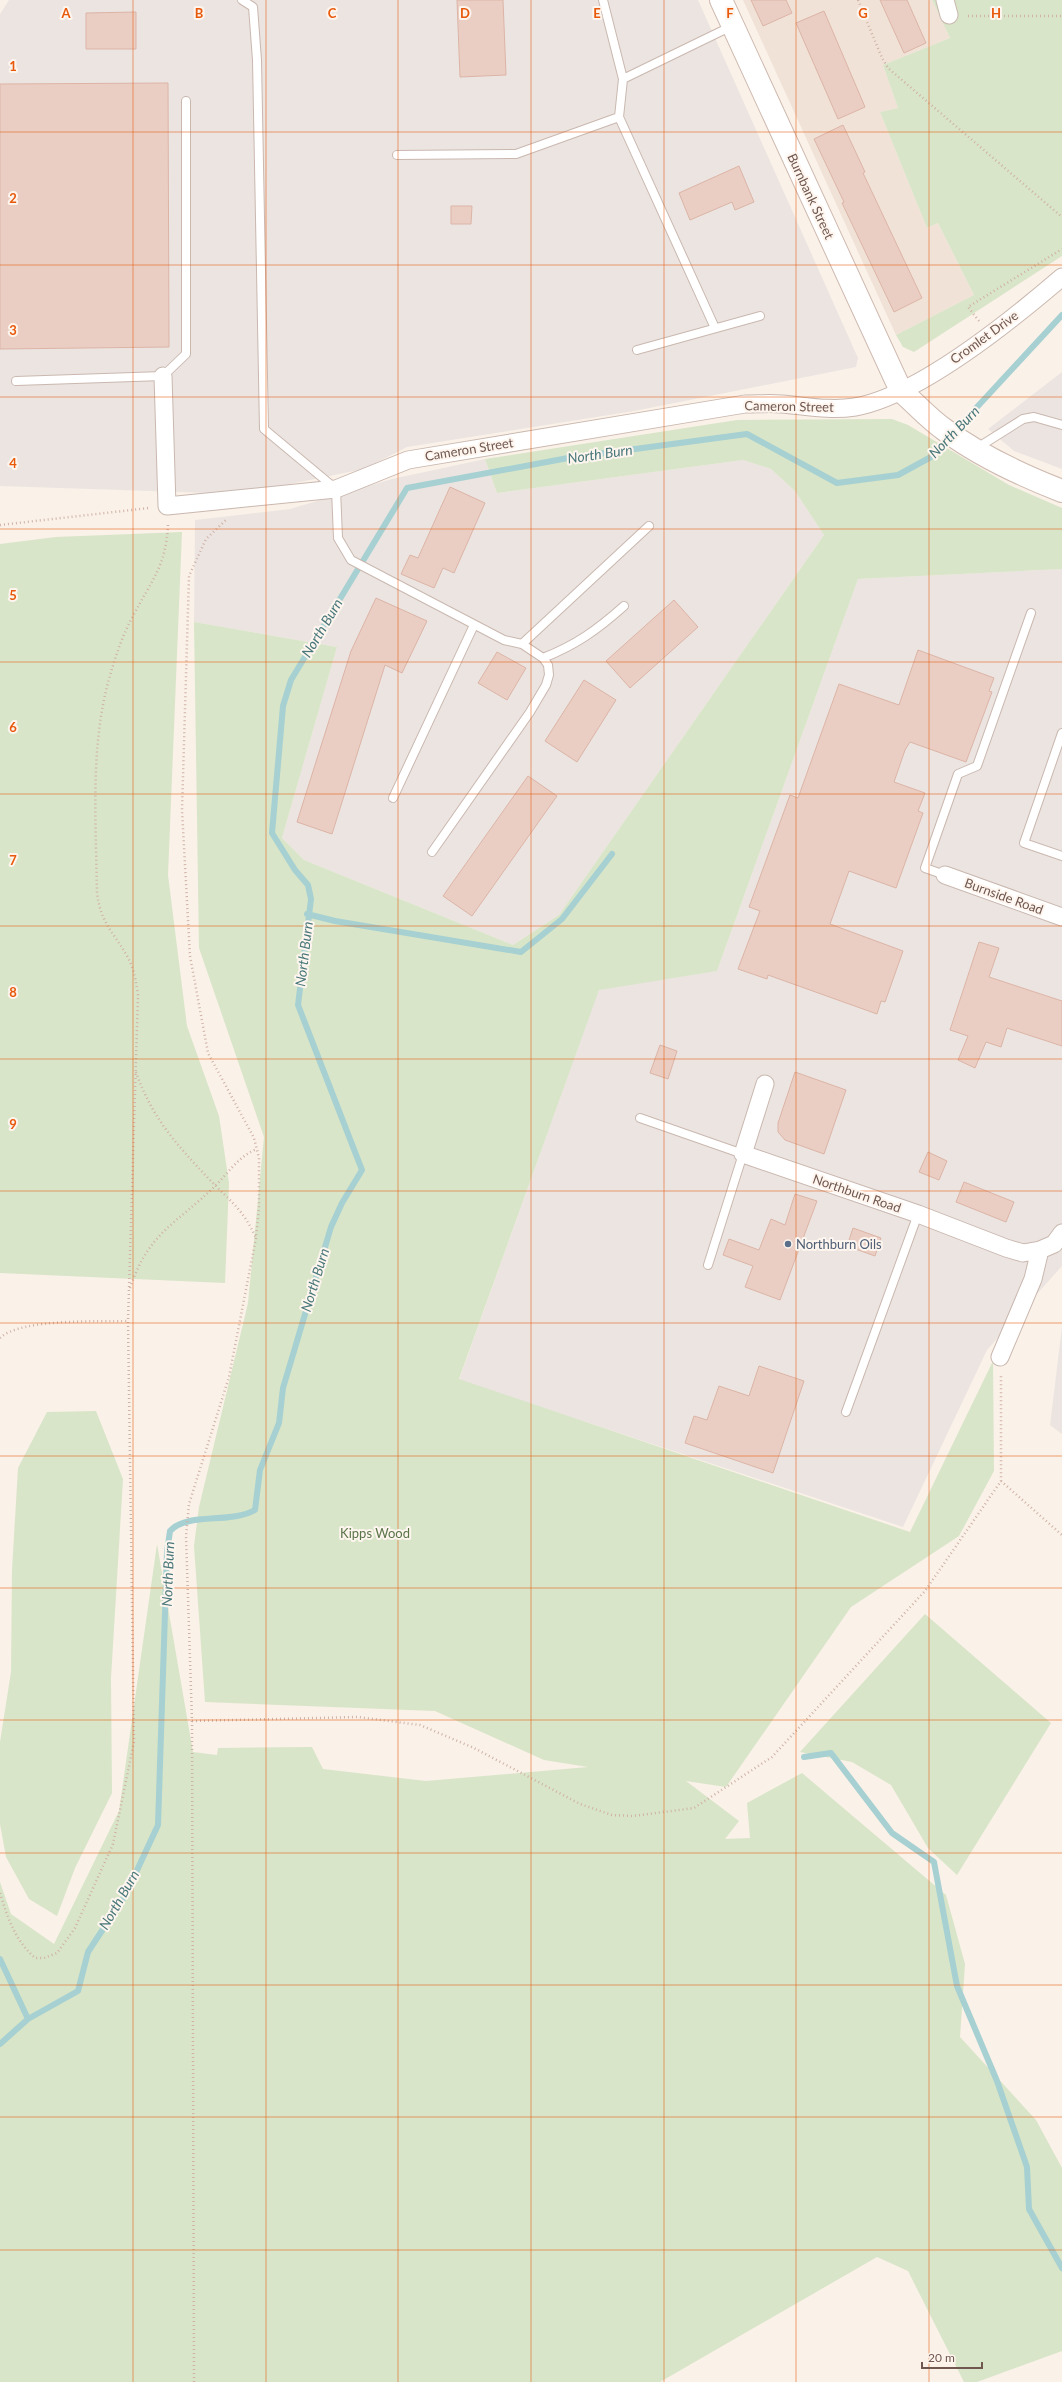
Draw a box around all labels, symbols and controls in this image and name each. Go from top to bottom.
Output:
text: A [60,5,71,21]
text: B [195,5,204,21]
text: C [328,5,337,21]
text: D [460,5,470,21]
text: E [593,5,601,21]
text: F [726,5,734,21]
text: G [858,5,868,21]
text: H [991,5,1001,21]
text: 1 [9,58,17,74]
street label: Burnbank Street [784,151,838,242]
text: 2 [9,190,17,206]
street label: Cromlet Drive [947,307,1021,367]
text: 3 [9,322,17,338]
street label: Cameron Street [744,397,834,415]
water label: North Burn [925,402,982,461]
street label: Cameron Street [424,434,515,464]
water label: North Burn [566,441,633,466]
text: 4 [9,455,17,471]
text: 5 [9,587,17,603]
water label: North Burn [297,595,346,660]
text: 6 [9,719,17,735]
text: 7 [9,852,17,868]
street label: Burnside Road [962,874,1046,918]
water label: North Burn [291,920,316,987]
text: 8 [9,984,17,1000]
text: 9 [9,1116,17,1132]
street label: Northburn Road [811,1170,903,1216]
place label: Northburn Oils [796,1236,882,1252]
marker: Northburn Oils [783,1239,793,1249]
water label: North Burn [297,1246,332,1314]
park label: Kipps Wood [340,1525,410,1541]
water label: North Burn [158,1541,177,1607]
water label: North Burn [95,1867,142,1932]
scale bar [922,2344,982,2370]
text: 20 m [928,2350,955,2365]

